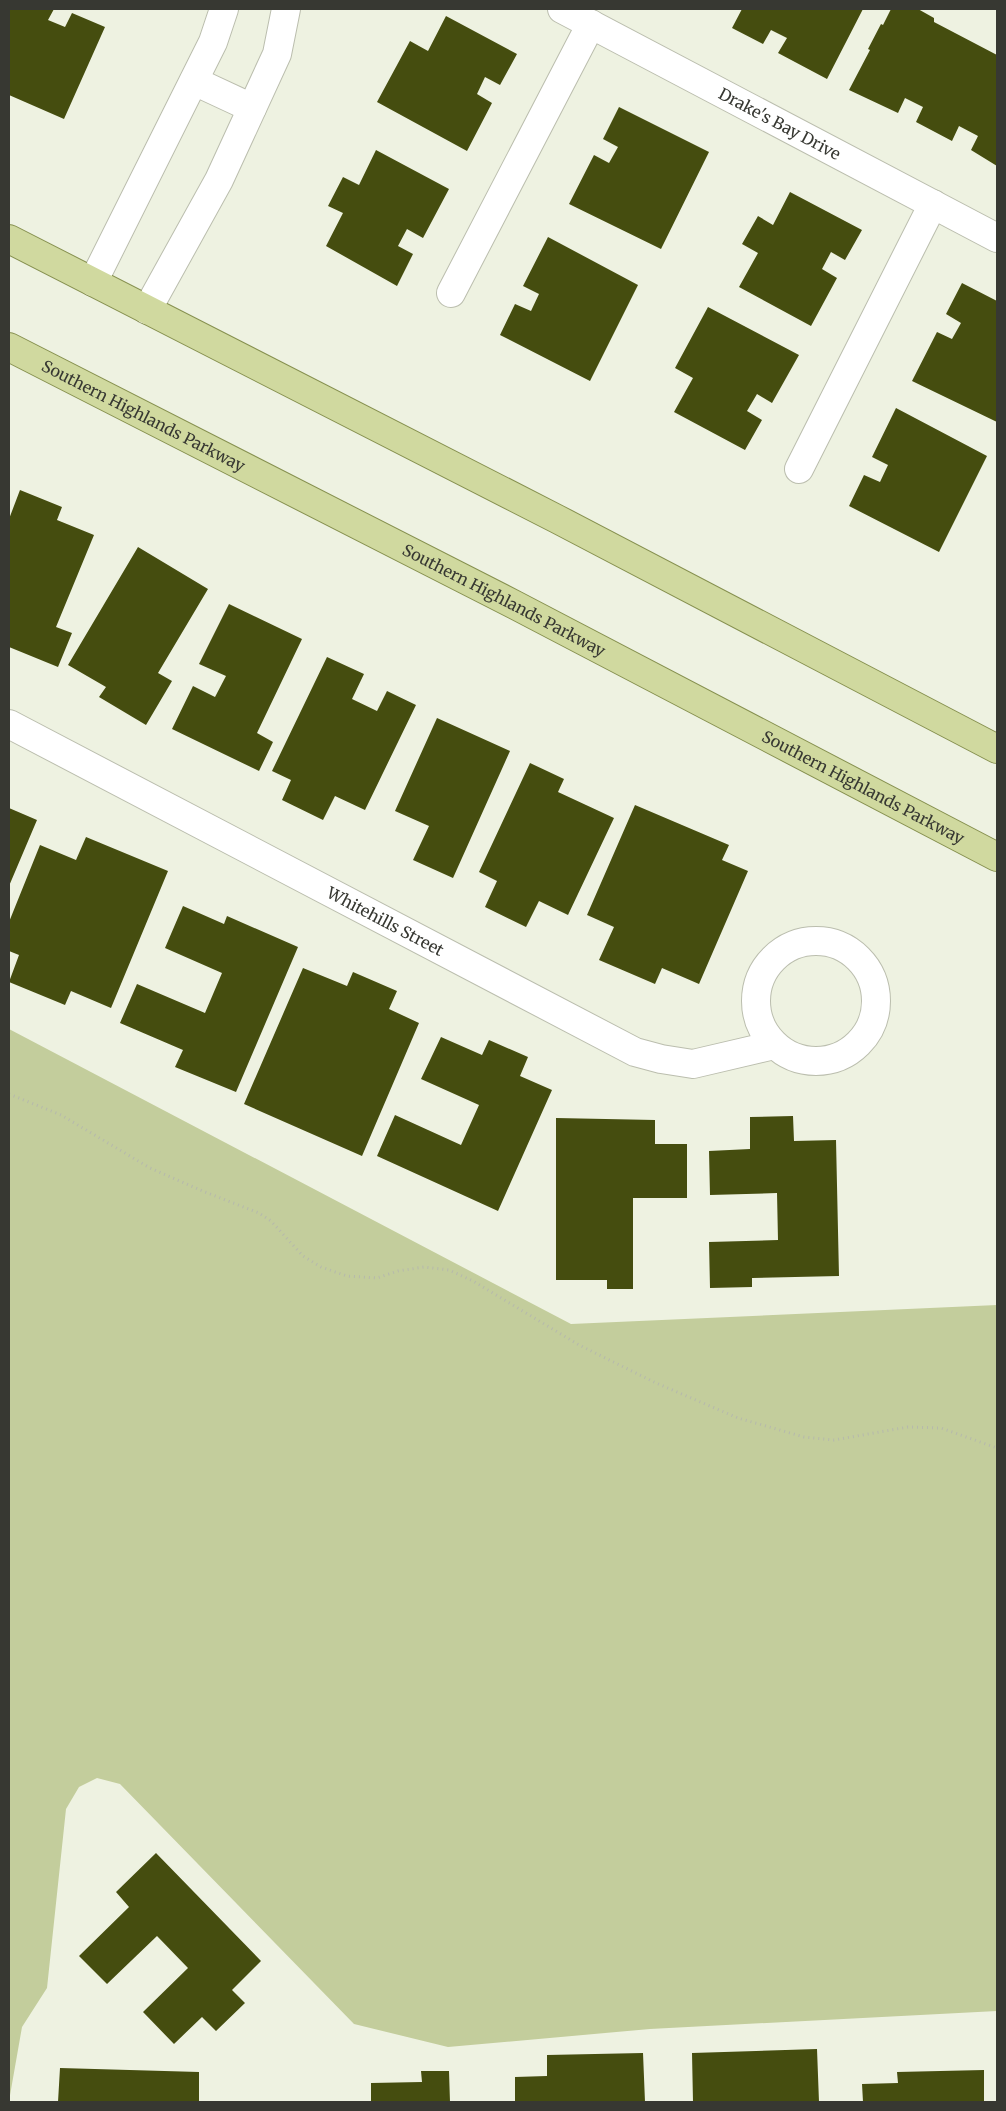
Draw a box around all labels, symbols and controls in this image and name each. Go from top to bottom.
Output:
street label: Drake's Bay Drive [715,83,844,164]
street label: Southern Highlands Parkway [38,355,249,476]
street label: Southern Highlands Parkway [399,539,610,661]
street label: Southern Highlands Parkway [759,726,969,849]
street label: Whitehills Street [323,882,448,960]

